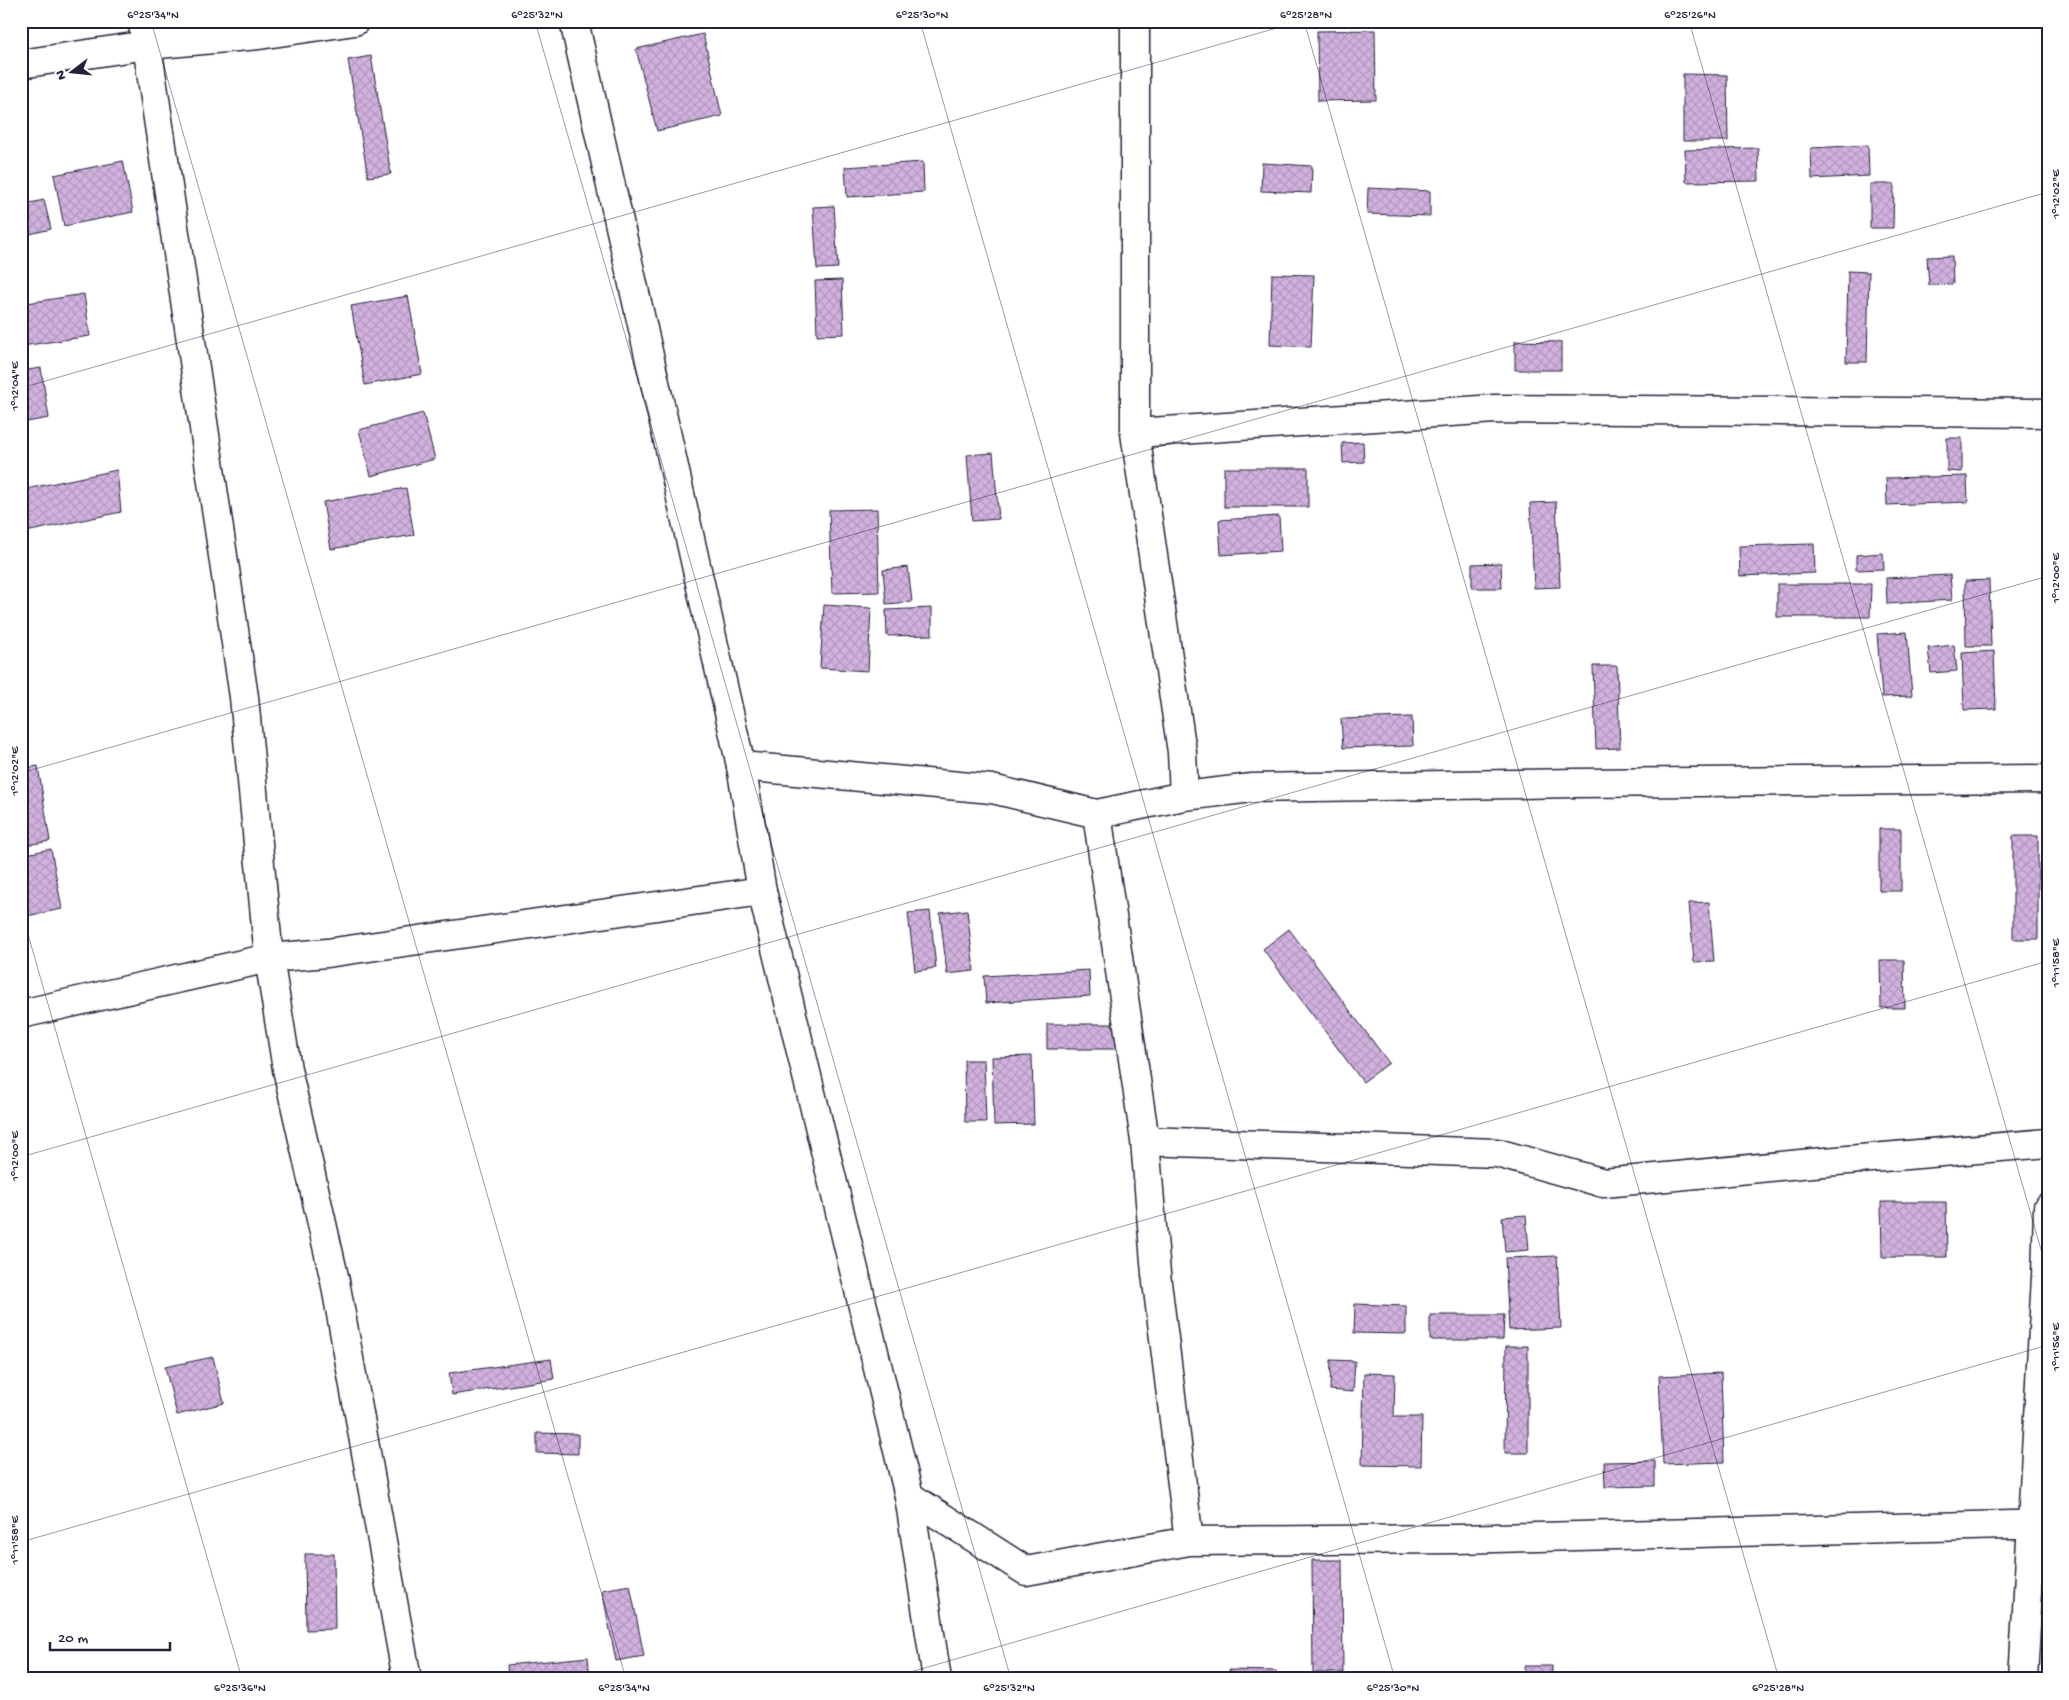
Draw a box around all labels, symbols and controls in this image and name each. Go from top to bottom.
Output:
text: 6°25'34"N [127,9,179,23]
text: 6°25'32"N [511,9,563,23]
text: 6°25'30"N [896,9,948,23]
text: 6°25'28"N [1280,9,1332,23]
text: 6°25'26"N [1664,9,1716,23]
north arrow [48,48,98,98]
text: N [52,68,71,82]
text: 1°12'02"E [2050,169,2064,220]
text: 1°12'04"E [9,361,23,411]
text: 1°12'00"E [2050,552,2064,604]
text: 1°12'02"E [9,746,23,797]
text: 1°11'58"E [2050,938,2064,988]
text: 1°12'00"E [9,1130,23,1182]
text: 1°11'56"E [2050,1323,2064,1372]
text: 1°11'58"E [9,1515,23,1565]
scale bar [50,1620,170,1652]
text: 20 m [58,1630,88,1648]
text: 6°25'36"N [214,1682,266,1696]
text: 6°25'34"N [598,1682,650,1696]
text: 6°25'32"N [983,1682,1035,1696]
text: 6°25'30"N [1367,1682,1419,1696]
text: 6°25'28"N [1752,1682,1804,1696]

